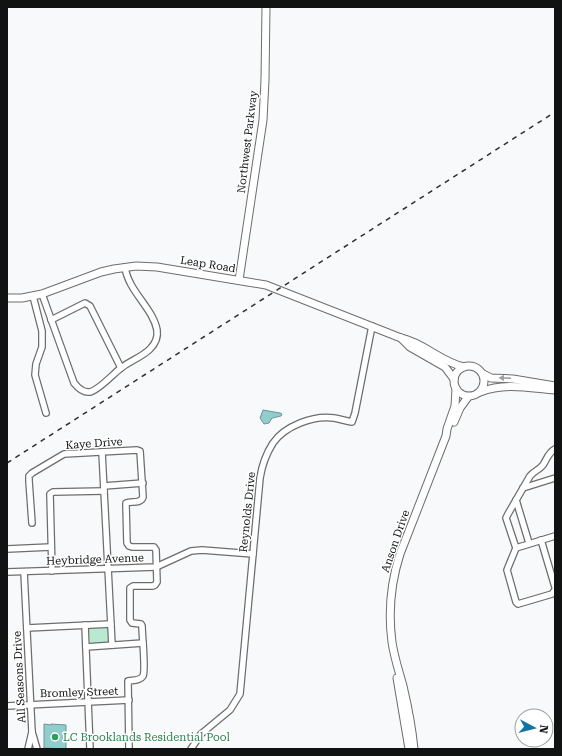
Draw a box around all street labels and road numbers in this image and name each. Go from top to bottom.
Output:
street label: Northwest Parkway [235,89,260,194]
street label: Leap Road [179,254,237,275]
street label: Kaye Drive [65,435,123,452]
street label: Reynolds Drive [237,471,258,553]
street label: Anson Drive [379,508,412,574]
street label: Heybridge Avenue [46,551,144,568]
street label: All Seasons Drive [11,631,28,723]
street label: Bromley Street [40,685,119,700]

